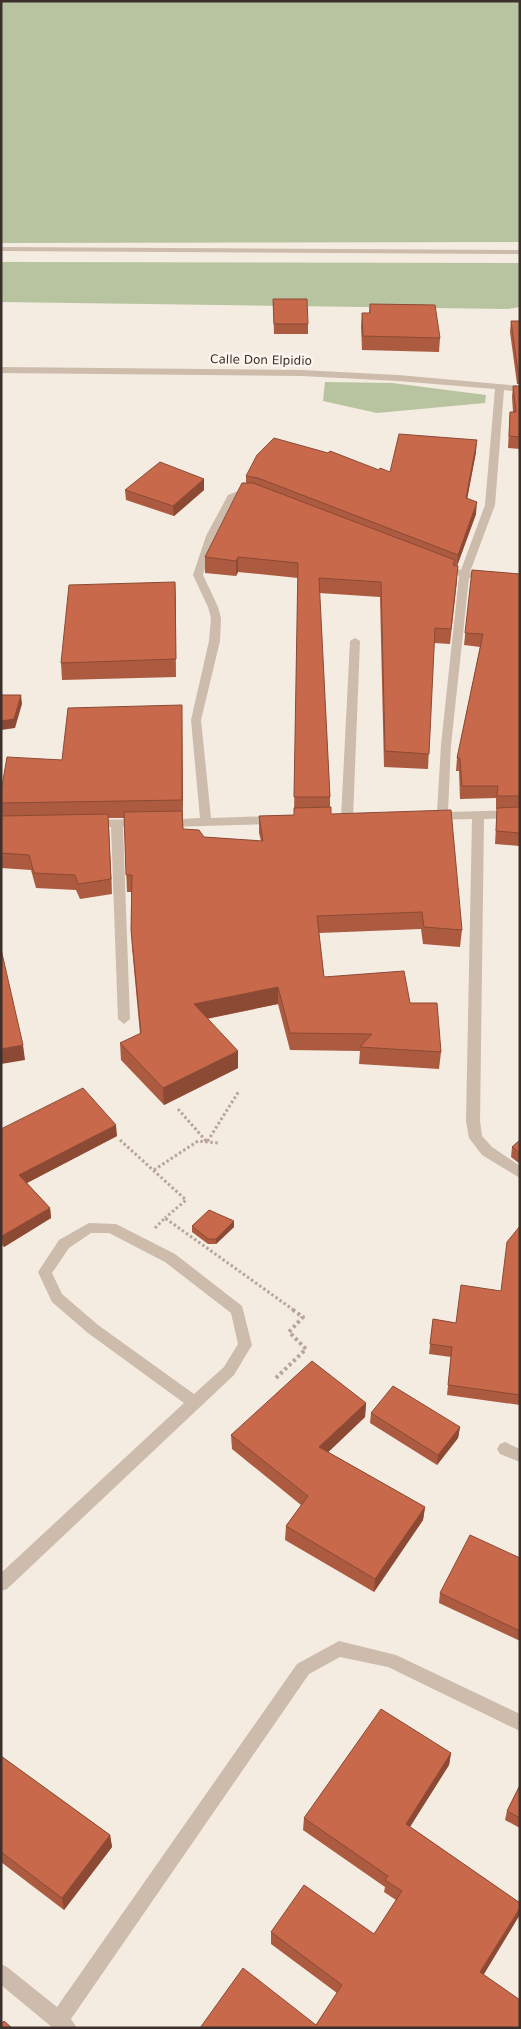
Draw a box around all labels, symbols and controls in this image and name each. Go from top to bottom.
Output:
street label: Calle Don Elpidio [210,352,312,368]

